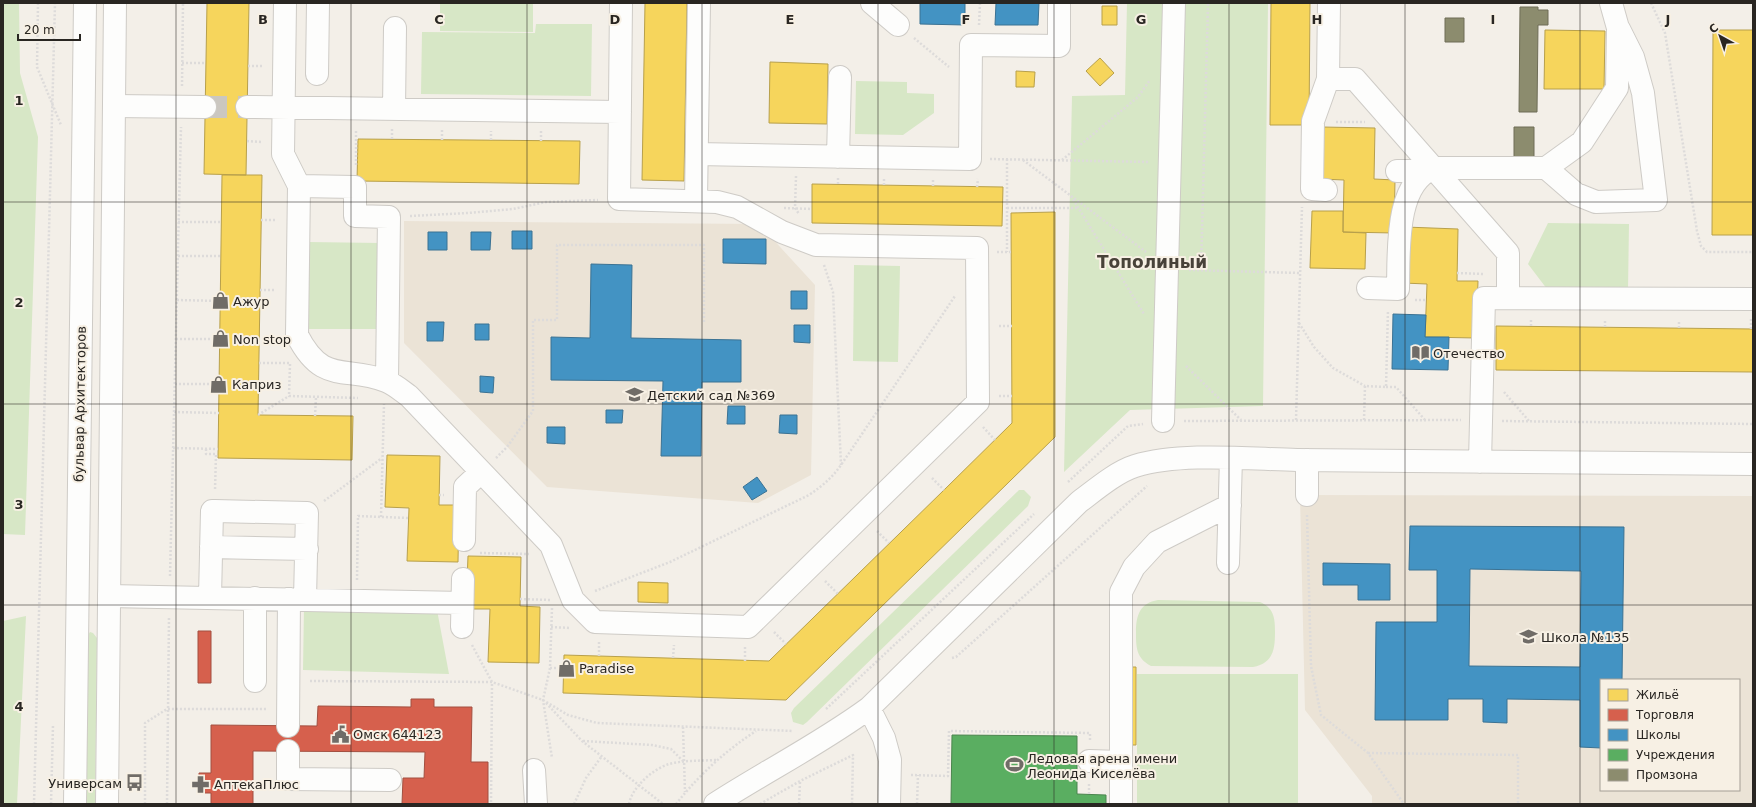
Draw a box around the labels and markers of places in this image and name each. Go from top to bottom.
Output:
shop icon: Ажур [210,291,230,311]
place label: Ажур [233,294,270,309]
shop icon: Non stop [210,329,230,349]
place label: Non stop [233,332,291,347]
library icon: Отечество [1410,343,1430,363]
place label: Отечество [1433,346,1505,361]
shop icon: Каприз [209,374,229,394]
place label: Каприз [232,377,281,392]
school or university icon: Детский сад №369 [624,385,644,405]
place label: Детский сад №369 [647,388,775,403]
school or university icon: Школа №135 [1518,627,1538,647]
place label: Школа №135 [1541,630,1629,645]
shop icon: Paradise [556,658,576,678]
place label: Paradise [579,661,634,676]
public building icon: Омск 644123 [330,724,350,744]
place label: Омск 644123 [353,727,442,742]
place label: Ледовая арена имени Леонида Киселёва [1027,751,1177,781]
sports icon: Ледовая арена имени Леонида Киселёва [1004,755,1024,775]
bus stop icon: Универсам [125,773,145,793]
pharmacy icon: АптекаПлюс [191,774,211,794]
place label: Универсам [48,776,122,791]
place label: АптекаПлюс [214,777,299,792]

